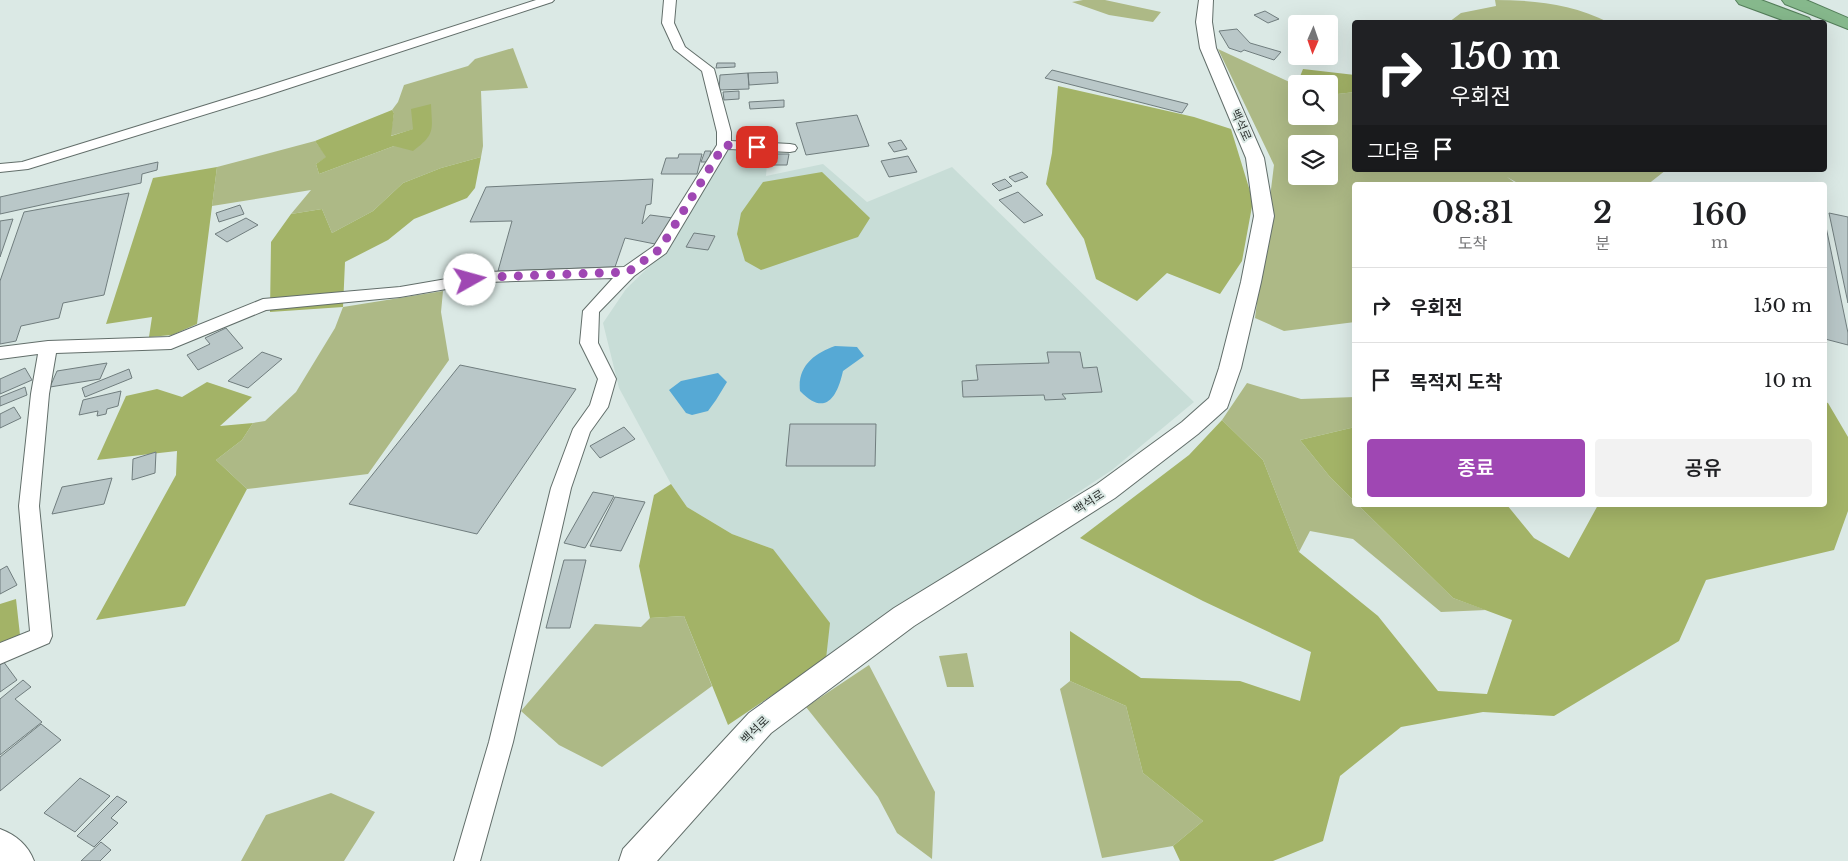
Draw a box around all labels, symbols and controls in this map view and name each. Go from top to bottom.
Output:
north arrow [1288,15,1338,65]
map controls [1288,15,1338,185]
text: 150 m [1450,35,1561,78]
icon: right [1367,40,1432,105]
button: search [1288,75,1338,125]
text: 우회전 [1450,83,1511,110]
street label: 백석로 [1228,107,1255,143]
pin [736,126,778,168]
icon: arrive [743,133,771,161]
button: layers [1288,135,1338,185]
icon: arrive [1429,135,1457,163]
text: 그다음 [1367,140,1419,163]
text: 08:31 [1432,194,1513,231]
text: 2 [1593,194,1612,231]
text: 160 [1692,196,1747,233]
text: m [1711,232,1728,252]
text: 도착 [1458,233,1487,253]
text: 분 [1595,233,1610,253]
position arrow [443,253,495,305]
icon: right [1367,291,1395,319]
text: 150 m [1753,294,1812,317]
text: 우회전 [1410,296,1462,319]
icon: arrive [1367,366,1395,394]
text: 10 m [1764,369,1812,392]
text: 목적지 도착 [1410,371,1502,394]
button: 종료 [1367,439,1585,497]
button: 공유 [1595,439,1812,497]
street label: 백석로 [1071,486,1107,517]
street label: 백석로 [738,713,772,747]

